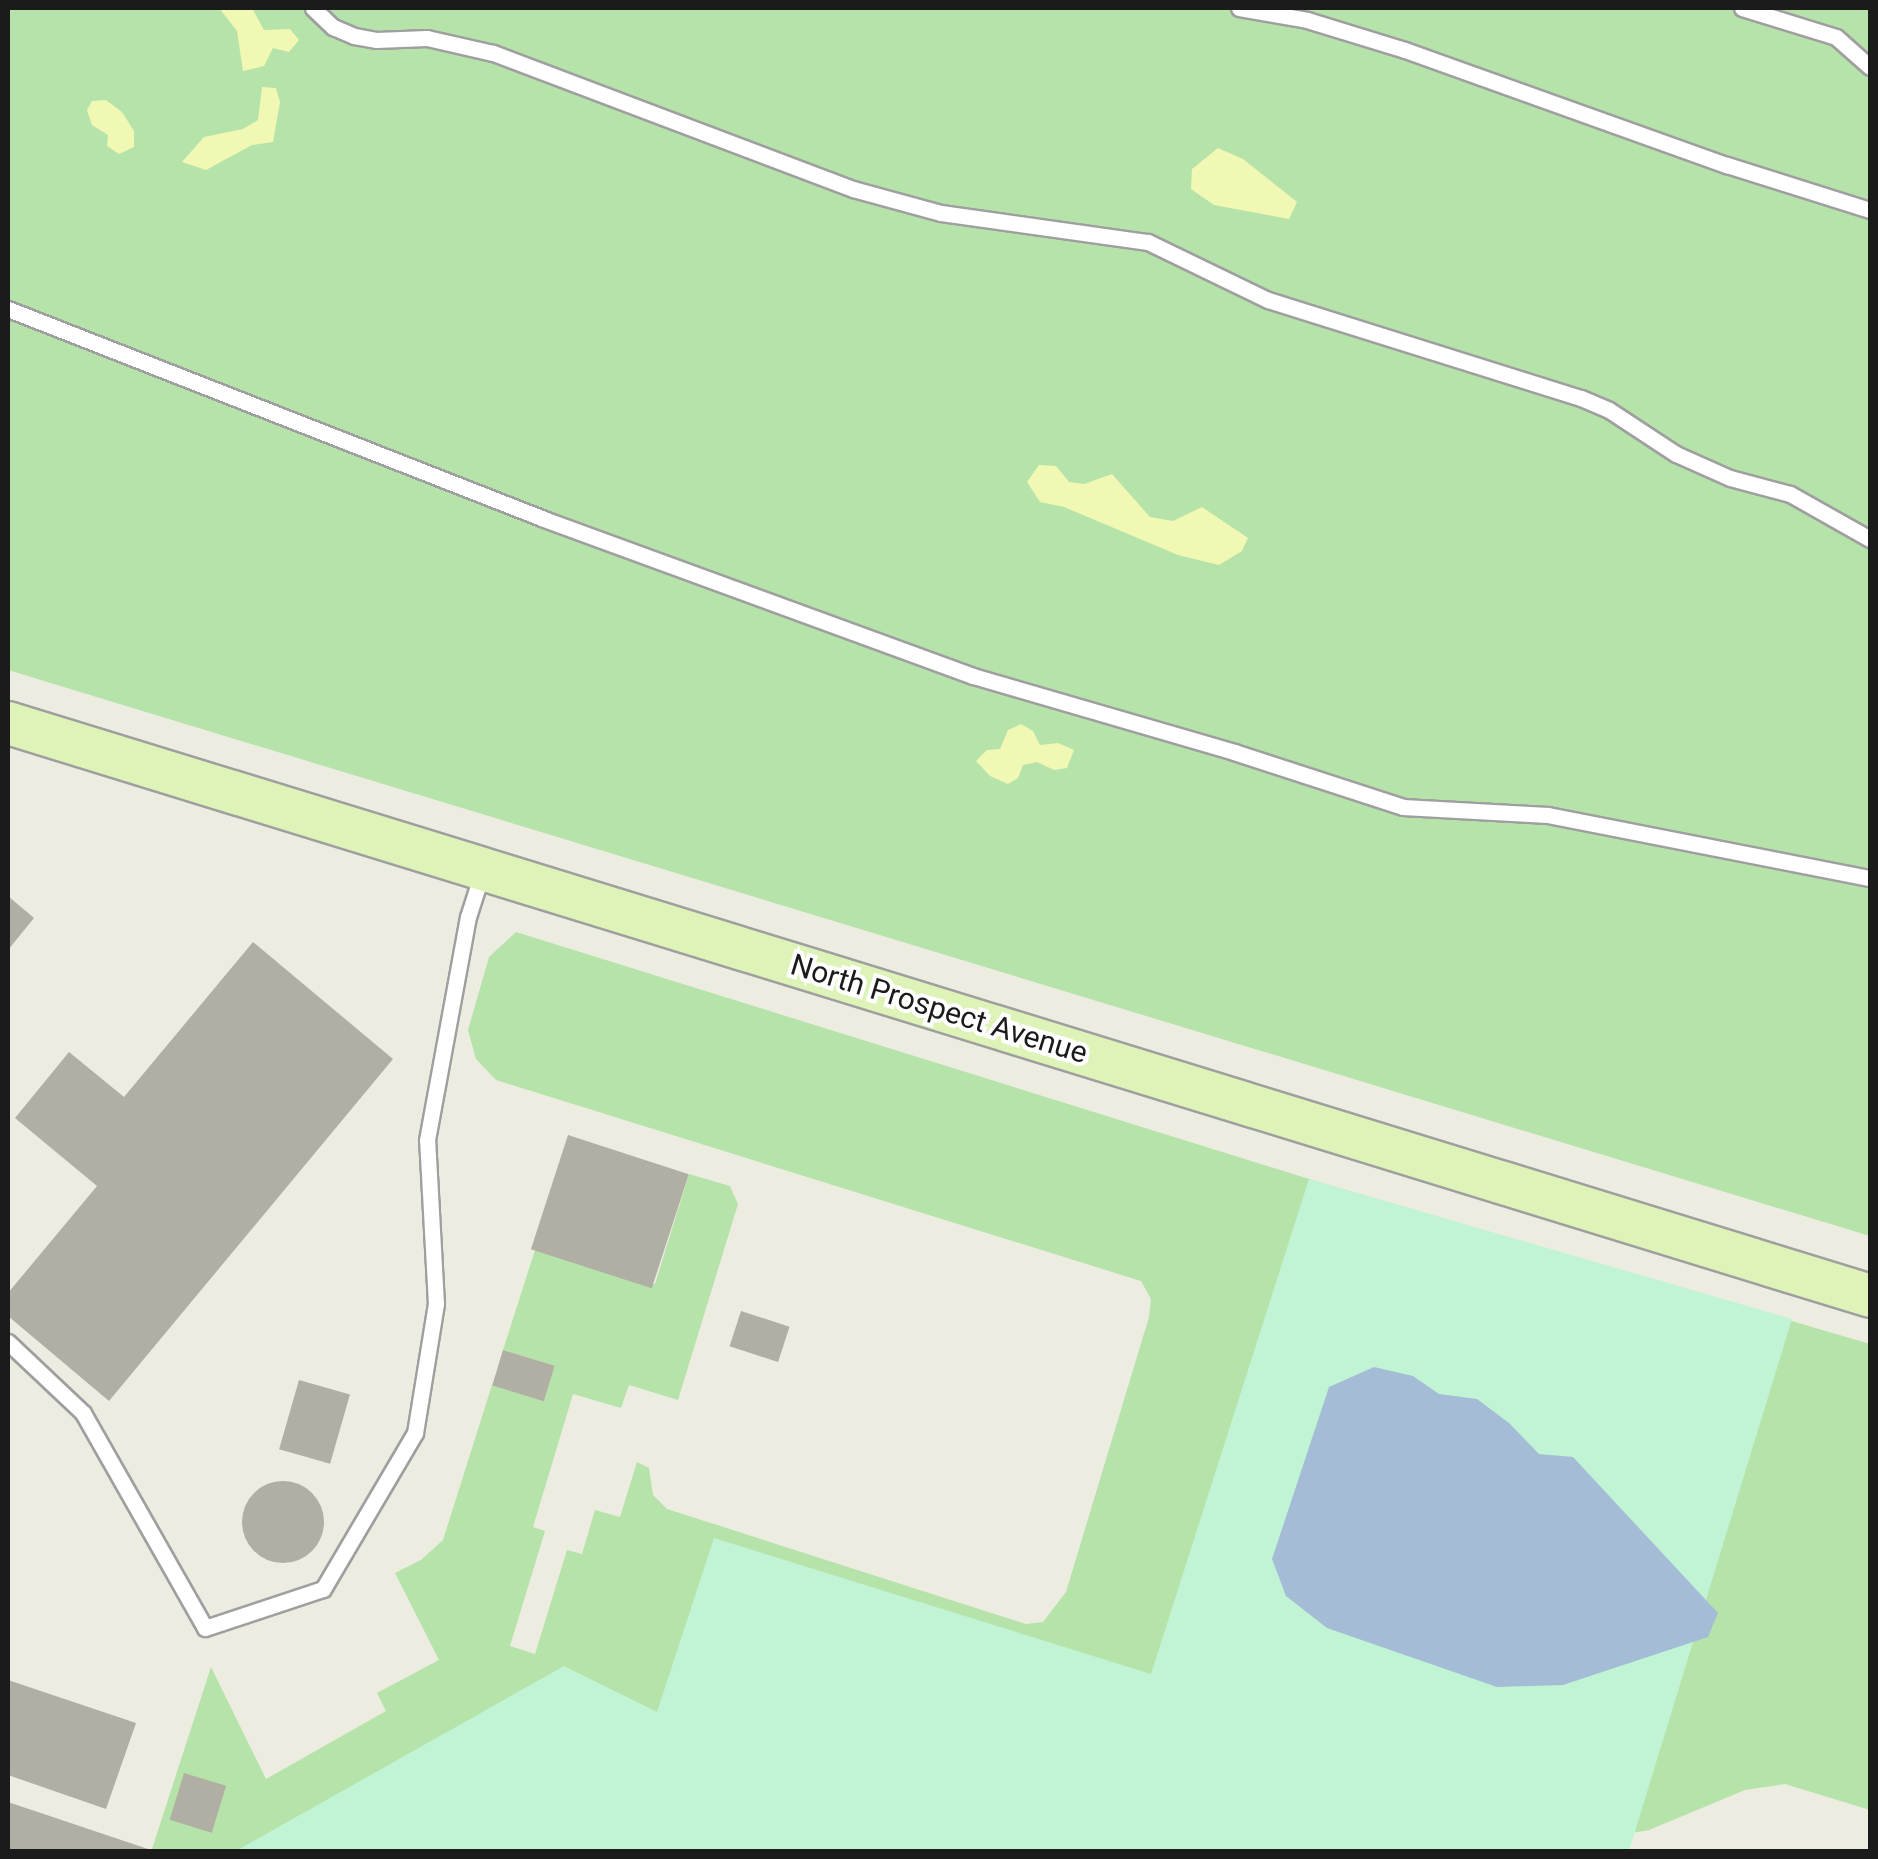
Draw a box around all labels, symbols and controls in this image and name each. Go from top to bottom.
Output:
street label: North Prospect Avenue [786,947,1092,1071]

